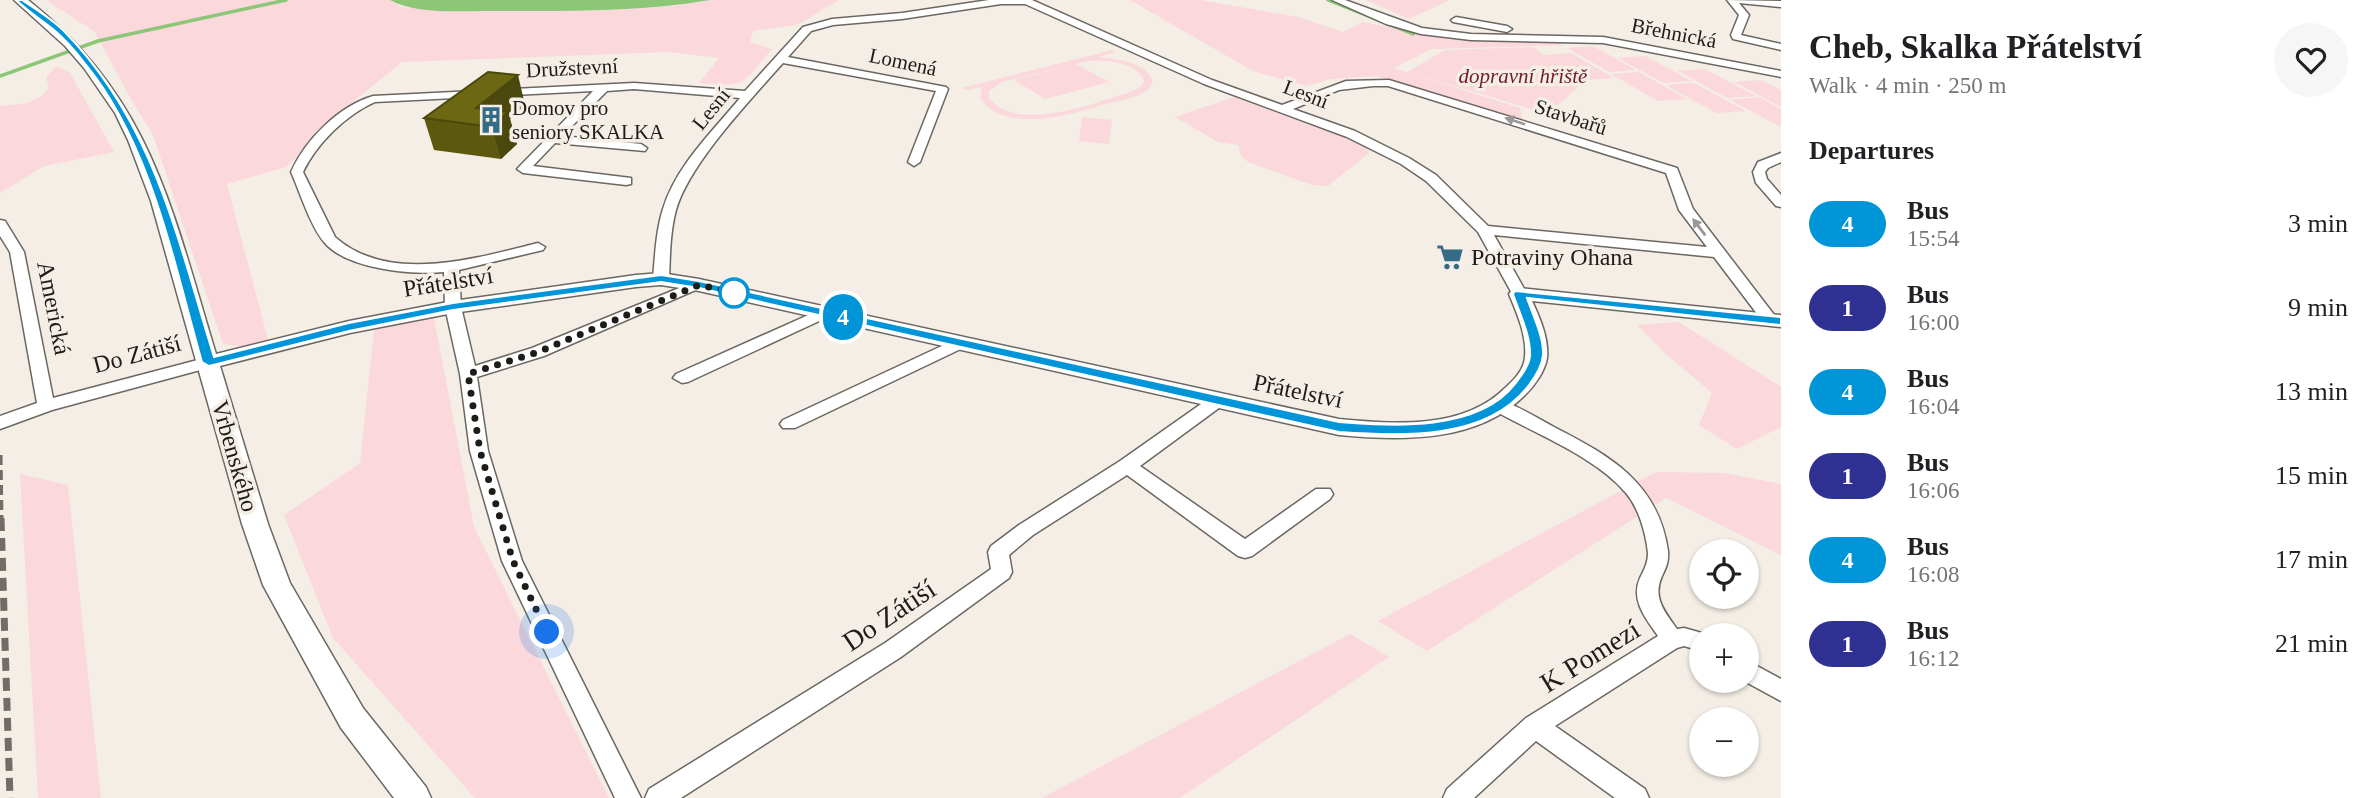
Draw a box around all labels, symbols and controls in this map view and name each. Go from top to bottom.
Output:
street label: Břehnická [1629,13,1719,53]
button: heart [2274,23,2348,97]
text: Cheb, Skalka Přátelství [1809,29,2142,65]
street label: Lomená [867,43,940,81]
street label: Družstevní [525,54,619,82]
park label: dopravní hřiště [1459,64,1588,88]
text: Walk · 4 min · 250 m [1809,73,2006,98]
street label: Lesní [1280,74,1332,114]
street label: Lesní [687,83,735,135]
street label: Stavbařů [1532,94,1611,140]
place label: Domov pro seniory SKALKA [512,96,665,144]
building icon: Domov pro seniory SKALKA [476,105,506,135]
one-way arrow [1504,115,1525,126]
text: Departures [1809,136,1934,165]
text: Bus [1907,196,1949,225]
text: 3 min [2288,209,2348,238]
text: 4 [1842,211,1854,237]
one-way arrow [1693,218,1707,236]
text: 15:54 [1907,226,1959,251]
supermarket icon: Potraviny Ohana [1435,242,1465,272]
place label: Potraviny Ohana [1471,244,1633,270]
street label: Americká [32,259,76,357]
street label: Přátelství [401,262,495,302]
unlabelled marker [719,278,749,308]
text: Bus [1907,280,1949,309]
text: 9 min [2288,293,2348,322]
line badge: 4 [820,294,866,340]
text: 1 [1842,295,1854,321]
text: 4 [837,304,849,330]
text: 16:00 [1907,310,1959,335]
street label: Do Zátiší [90,330,184,378]
text: Bus [1907,364,1949,393]
street label: Přátelství [1251,369,1345,413]
text: 13 min [2275,377,2348,406]
text: 4 [1842,379,1854,405]
text: 16:04 [1907,394,1959,419]
street label: Vrbenského [207,397,263,515]
text: Bus [1907,448,1949,477]
text: 15 min [2275,461,2348,490]
text: 1 [1842,463,1854,489]
text: 16:06 [1907,478,1959,503]
text: Bus [1907,532,1949,561]
map controls [1689,539,1759,777]
button: locate [1689,539,1759,609]
text: 17 min [2275,545,2348,574]
text: 4 [1842,547,1854,573]
text: 16:08 [1907,562,1959,587]
street label: Do Zátiší [837,573,941,657]
street label: K Pomezí [1535,613,1646,699]
your location [529,614,564,649]
text: Bus [1907,616,1949,645]
button: + [1689,623,1759,693]
text: 21 min [2275,629,2348,658]
text: 1 [1842,631,1854,657]
text: 16:12 [1907,646,1959,671]
button: − [1689,707,1759,777]

